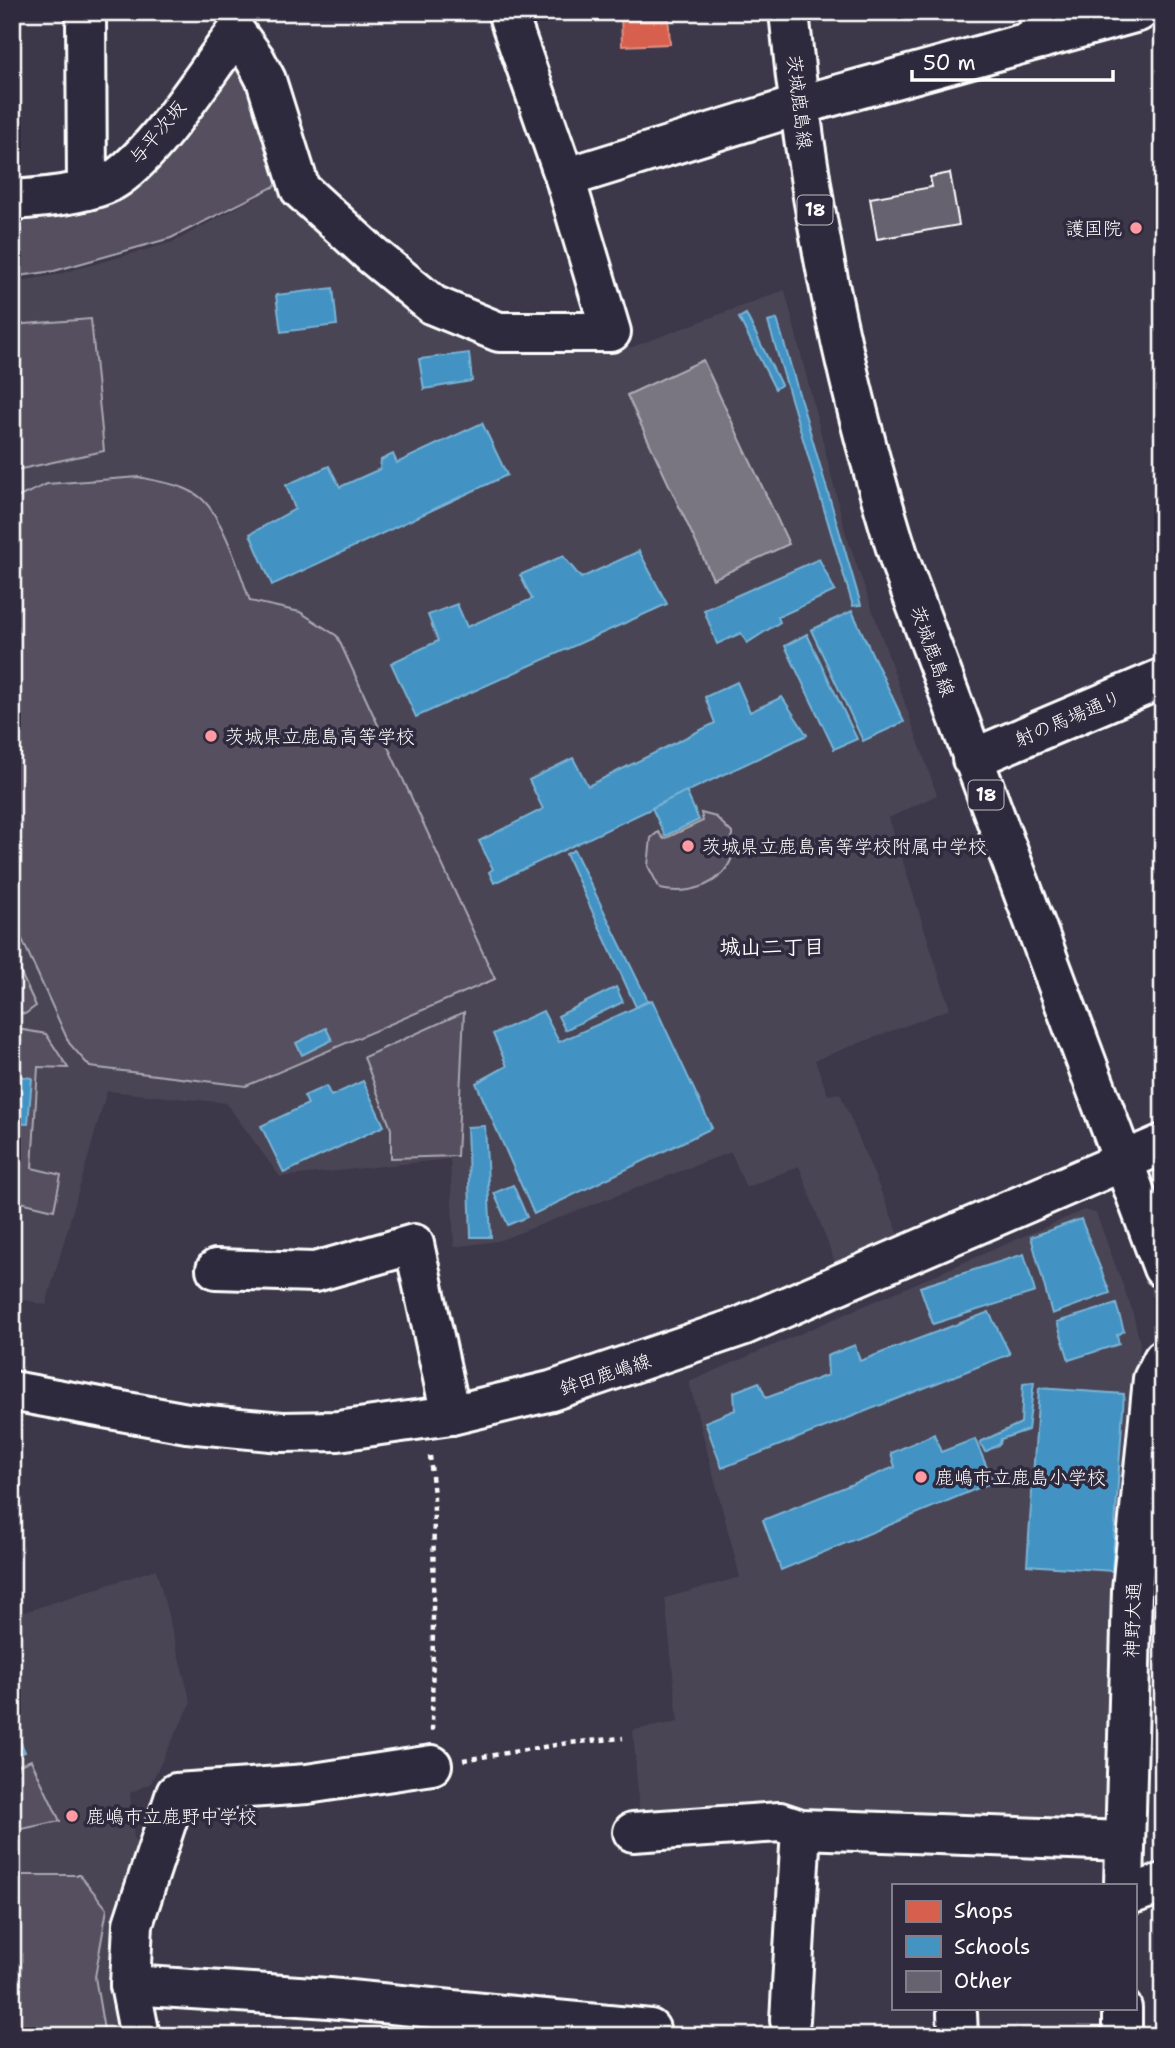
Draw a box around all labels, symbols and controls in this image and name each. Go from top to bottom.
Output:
scale bar [912,38,1114,82]
text: 50 m [923,49,976,77]
street label: 茨城鹿島線 [781,53,818,151]
street label: 与平次坂 [123,95,191,169]
road number: 18 [798,196,832,224]
place label: 護国院 [1065,216,1122,241]
marker: 護国院 [1128,220,1144,236]
street label: 茨城鹿島線 [905,602,961,700]
street label: 射の馬場通り [1011,685,1126,752]
place label: 茨城県立鹿島高等学校 [225,724,415,749]
marker: 茨城県立鹿島高等学校 [203,728,219,744]
road number: 18 [968,780,1004,810]
place label: 茨城県立鹿島高等学校附属中学校 [702,834,987,859]
marker: 茨城県立鹿島高等学校附属中学校 [680,838,696,854]
district label: 城山二丁目 [720,933,825,961]
street label: 鉾田鹿嶋線 [556,1348,654,1401]
place label: 鹿嶋市立鹿島小学校 [935,1465,1106,1490]
marker: 鹿嶋市立鹿島小学校 [913,1469,929,1485]
street label: 神野大通 [1119,1582,1146,1658]
place label: 鹿嶋市立鹿野中学校 [86,1804,257,1829]
marker: 鹿嶋市立鹿野中学校 [64,1808,80,1824]
legend [892,1884,1136,2010]
text: Shops [954,1897,1013,1925]
text: Schools [954,1933,1030,1961]
text: Other [954,1967,1012,1995]

